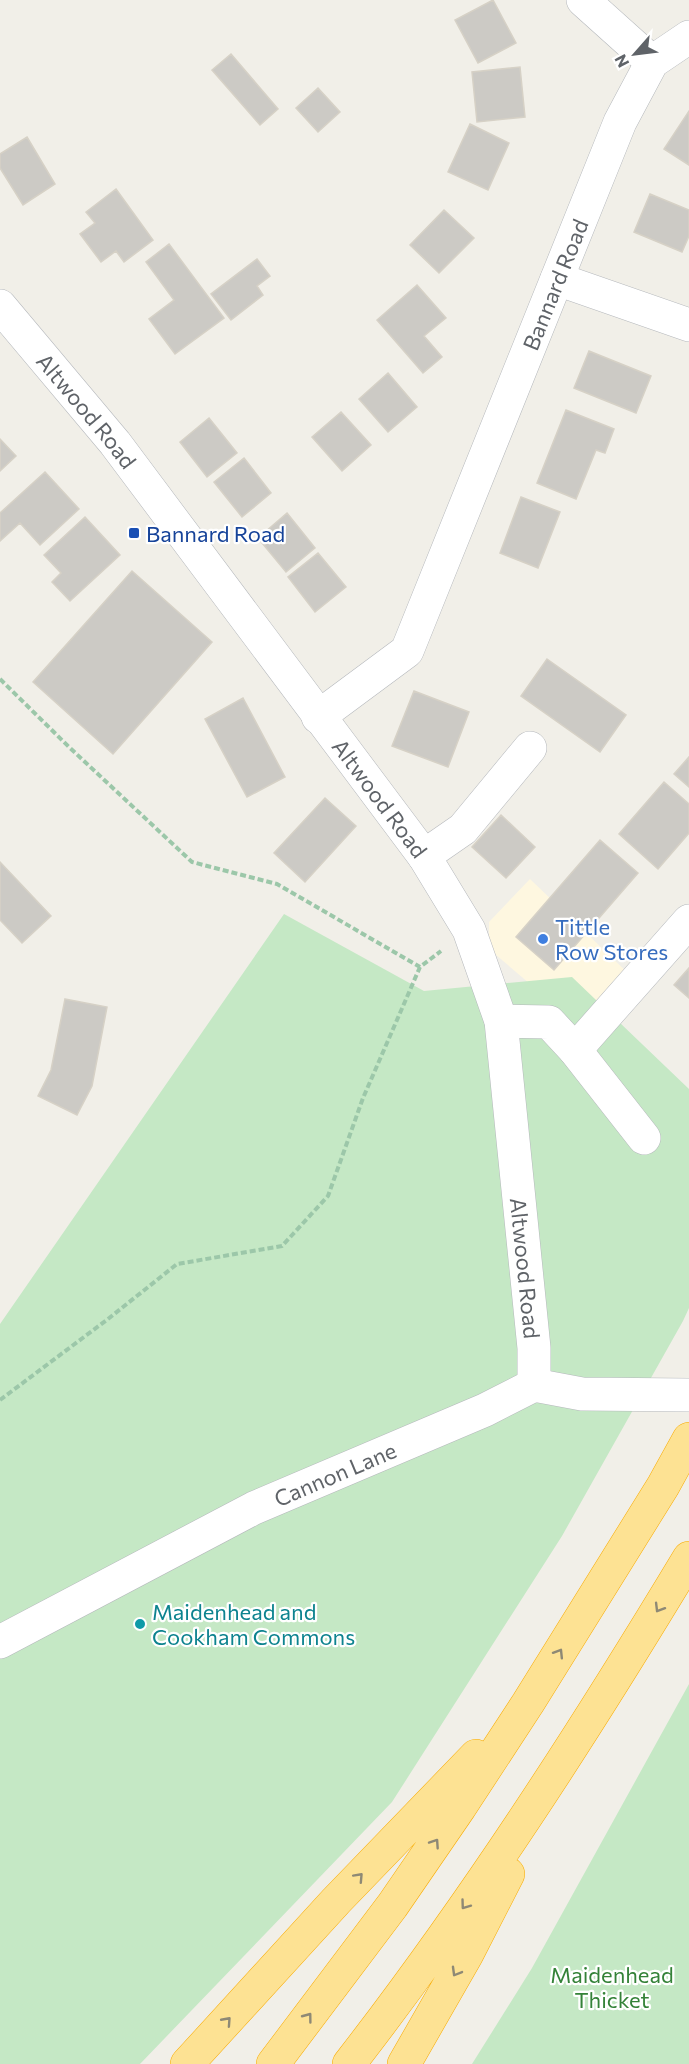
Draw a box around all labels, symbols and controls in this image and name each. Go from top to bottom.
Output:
north arrow [605,24,665,84]
text: N [610,52,633,71]
street label: Bannard Road [516,215,593,354]
street label: Altwood Road [32,347,143,473]
place label: Bannard Road [146,520,285,547]
marker: Bannard Road [127,526,141,540]
street label: Altwood Road [327,733,434,863]
place label: Tittle Row Stores [555,913,668,965]
marker: Tittle Row Stores [536,932,550,946]
street label: Altwood Road [505,1196,546,1340]
street label: Cannon Lane [270,1436,400,1512]
place label: Maidenhead and Cookham Commons [152,1598,355,1650]
one-way arrow [654,1602,666,1612]
marker: Maidenhead and Cookham Commons [133,1617,147,1631]
one-way arrow [551,1649,563,1659]
one-way arrow [428,1839,439,1850]
one-way arrow [351,1873,362,1884]
one-way arrow [462,1898,473,1909]
park label: Maidenhead Thicket [550,1961,674,2013]
one-way arrow [452,1966,463,1977]
one-way arrow [301,2013,312,2024]
one-way arrow [220,2017,231,2027]

